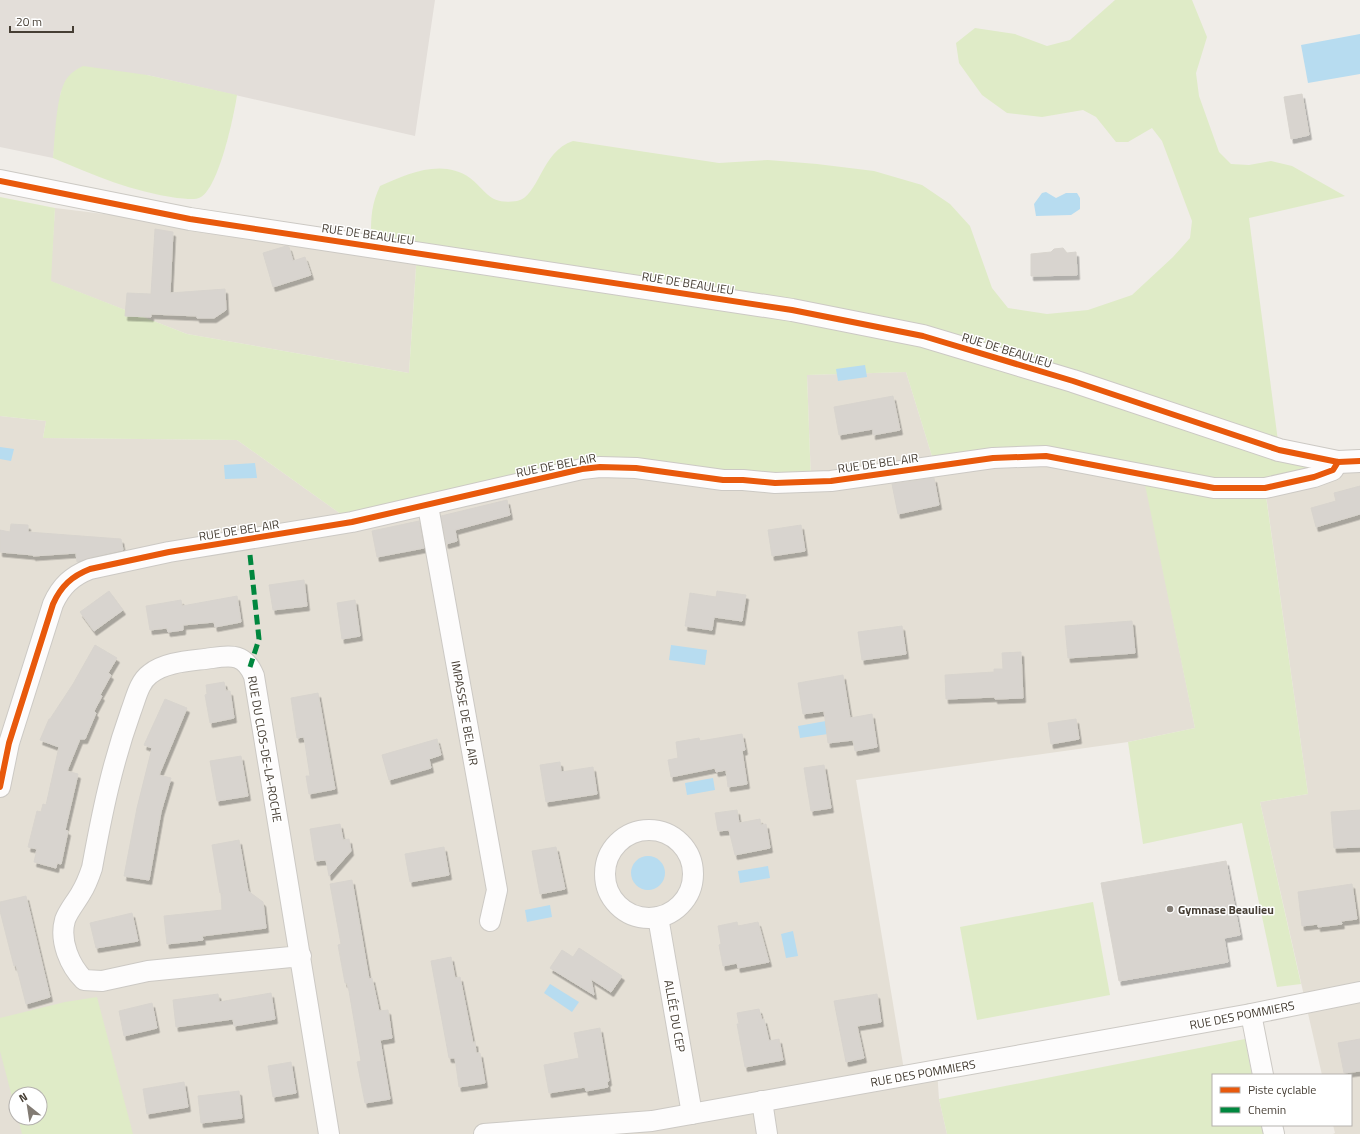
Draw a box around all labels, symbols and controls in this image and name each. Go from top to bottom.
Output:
scale bar [10,8,73,34]
text: 20 m [16,12,42,31]
street label: RUE DE BEAULIEU [320,218,416,250]
street label: RUE DE BEAULIEU [640,266,736,300]
street label: RUE DE BEAULIEU [960,327,1054,373]
street label: RUE DE BEL AIR [514,448,598,482]
street label: RUE DE BEL AIR [836,448,920,478]
street label: RUE DE BEL AIR [197,514,281,546]
street label: IMPASSE DE BEL AIR [446,659,484,767]
street label: RUE DU CLOS-DE-LA-ROCHE [243,674,287,824]
place label: Gymnase Beaulieu [1178,900,1274,919]
marker: Gymnase Beaulieu [1165,904,1175,914]
street label: ALLÉE DU CEP [659,978,691,1054]
street label: RUE DES POMMIERS [1188,996,1296,1034]
street label: RUE DES POMMIERS [869,1054,977,1092]
legend [1212,1074,1352,1126]
text: Piste cyclable [1248,1080,1316,1099]
north arrow [8,1086,48,1126]
text: N [16,1089,30,1106]
text: Chemin [1248,1100,1286,1119]

